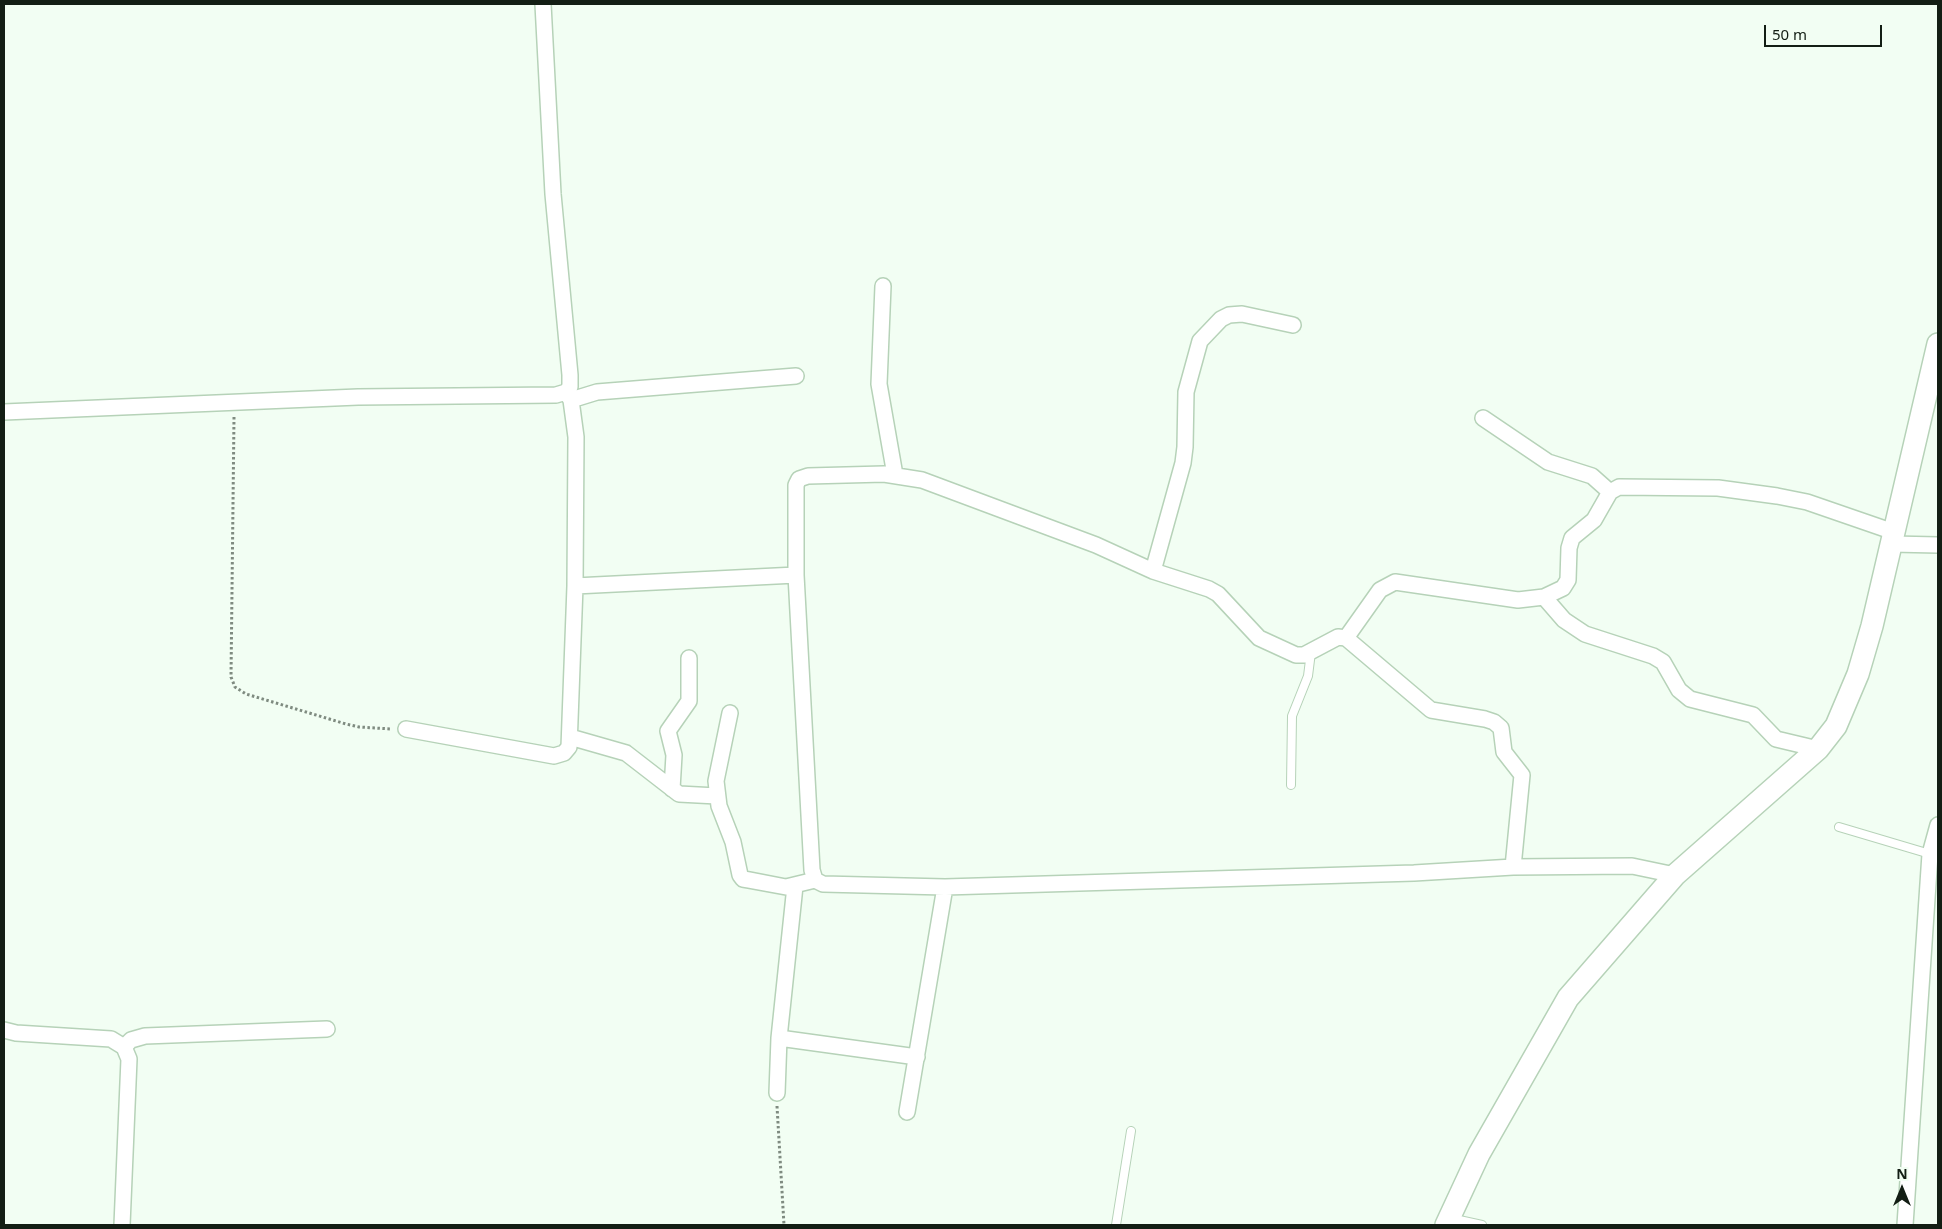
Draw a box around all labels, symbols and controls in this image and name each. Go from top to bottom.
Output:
scale bar [1767,15,1884,47]
text: 50 m [1772,24,1807,44]
north arrow [1877,1164,1927,1214]
text: N [1896,1164,1908,1183]

